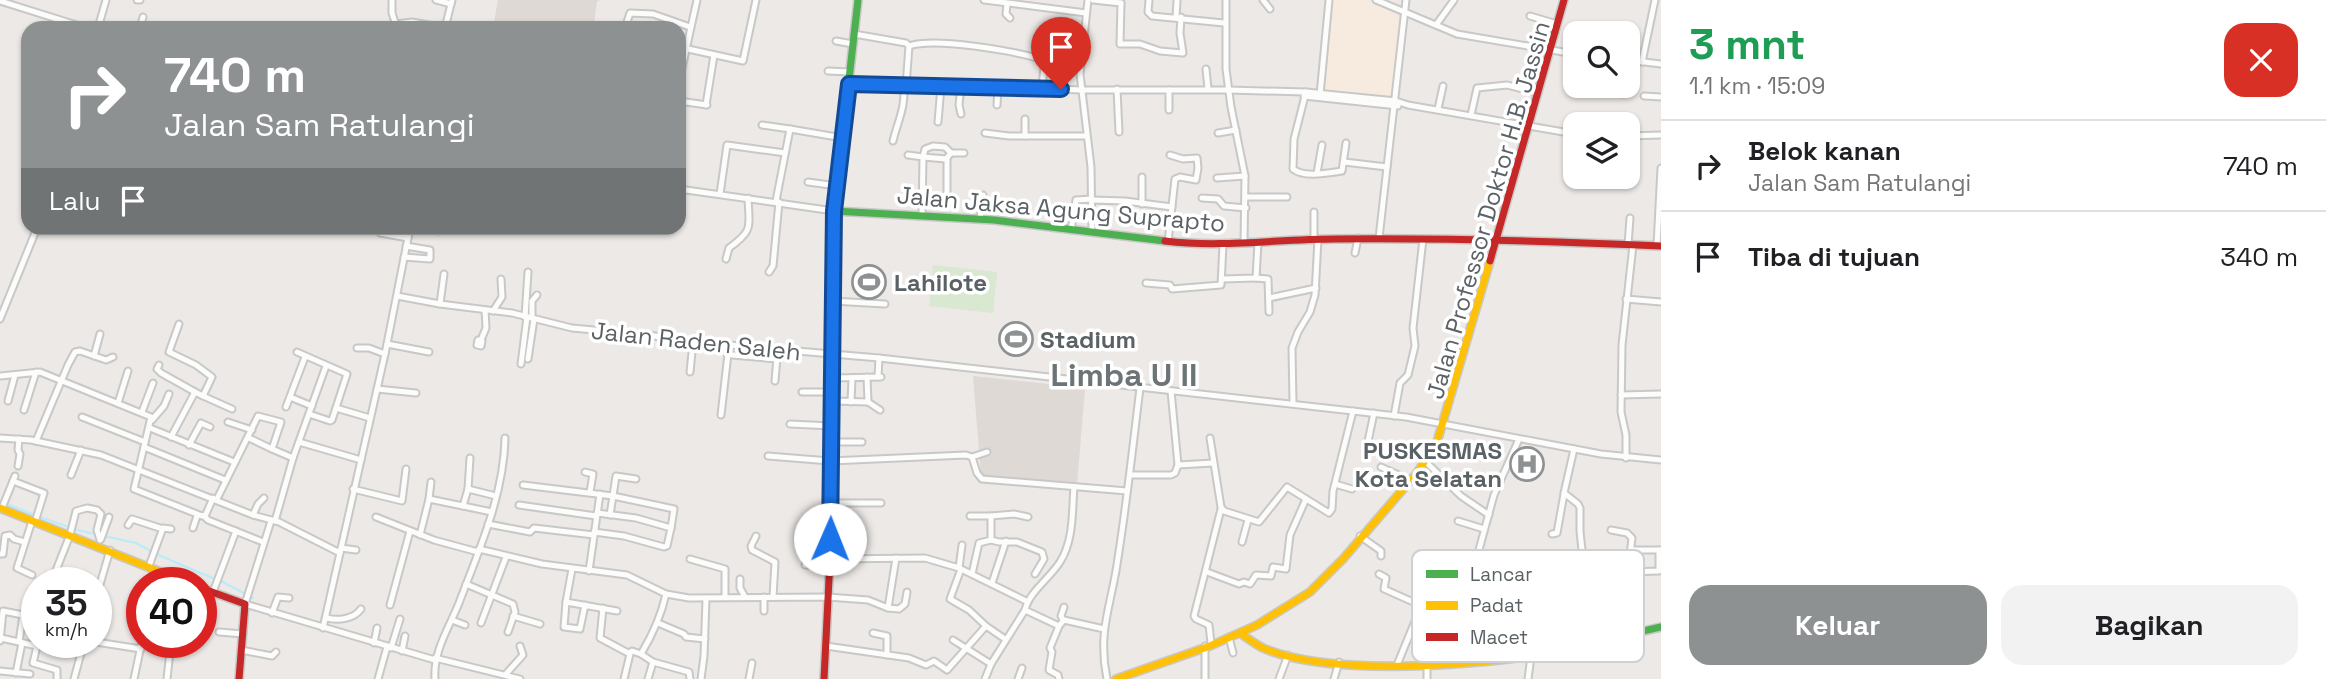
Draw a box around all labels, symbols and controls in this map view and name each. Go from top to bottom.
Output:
pin [1031,17,1091,89]
street label: Jalan Professor Doktor H.B. Jassin [1419,17,1557,403]
text: 3 mnt [1689,18,1806,71]
map controls [1563,21,1640,189]
button: search [1563,21,1640,98]
button: close [2224,23,2298,97]
icon: arrive [1042,28,1080,66]
text: 740 m [164,44,306,106]
icon: right [49,49,140,140]
text: 1.1 km · 15:09 [1689,71,1825,101]
text: Jalan Sam Ratulangi [164,105,475,145]
button: layers [1563,112,1640,189]
text: Belok kanan [1748,134,1901,168]
icon: right [1689,147,1727,185]
text: 740 m [2223,149,2298,183]
text: Jalan Sam Ratulangi [1748,168,1971,198]
street label: Jalan Jaksa Agung Suprapto [896,179,1226,239]
icon: arrive [114,182,152,220]
text: Lalu [49,184,100,218]
icon: arrive [1689,238,1727,276]
text: Tiba di tujuan [1748,240,1920,274]
text: 340 m [2220,240,2298,274]
sports icon: Lahilote [850,263,888,301]
place label: Lahilote [894,267,987,298]
street label: Jalan Raden Saleh [590,315,802,367]
sports icon: Stadium [997,320,1035,358]
place label: Stadium [1040,324,1136,355]
district label: Limba U II [1051,355,1197,395]
place label: PUSKESMAS Kota Selatan [1355,435,1502,494]
hospital icon: PUSKESMAS Kota Selatan [1508,445,1546,483]
position arrow [793,502,867,576]
legend [1412,550,1644,662]
text: Lancar [1470,562,1532,587]
speed limit sign: 40 [126,567,217,658]
text: 35 [45,581,88,625]
button: Keluar [1689,585,1987,665]
button: Bagikan [2001,585,2298,665]
text: Padat [1470,593,1523,618]
text: km/h [45,618,88,641]
text: Macet [1470,625,1528,650]

